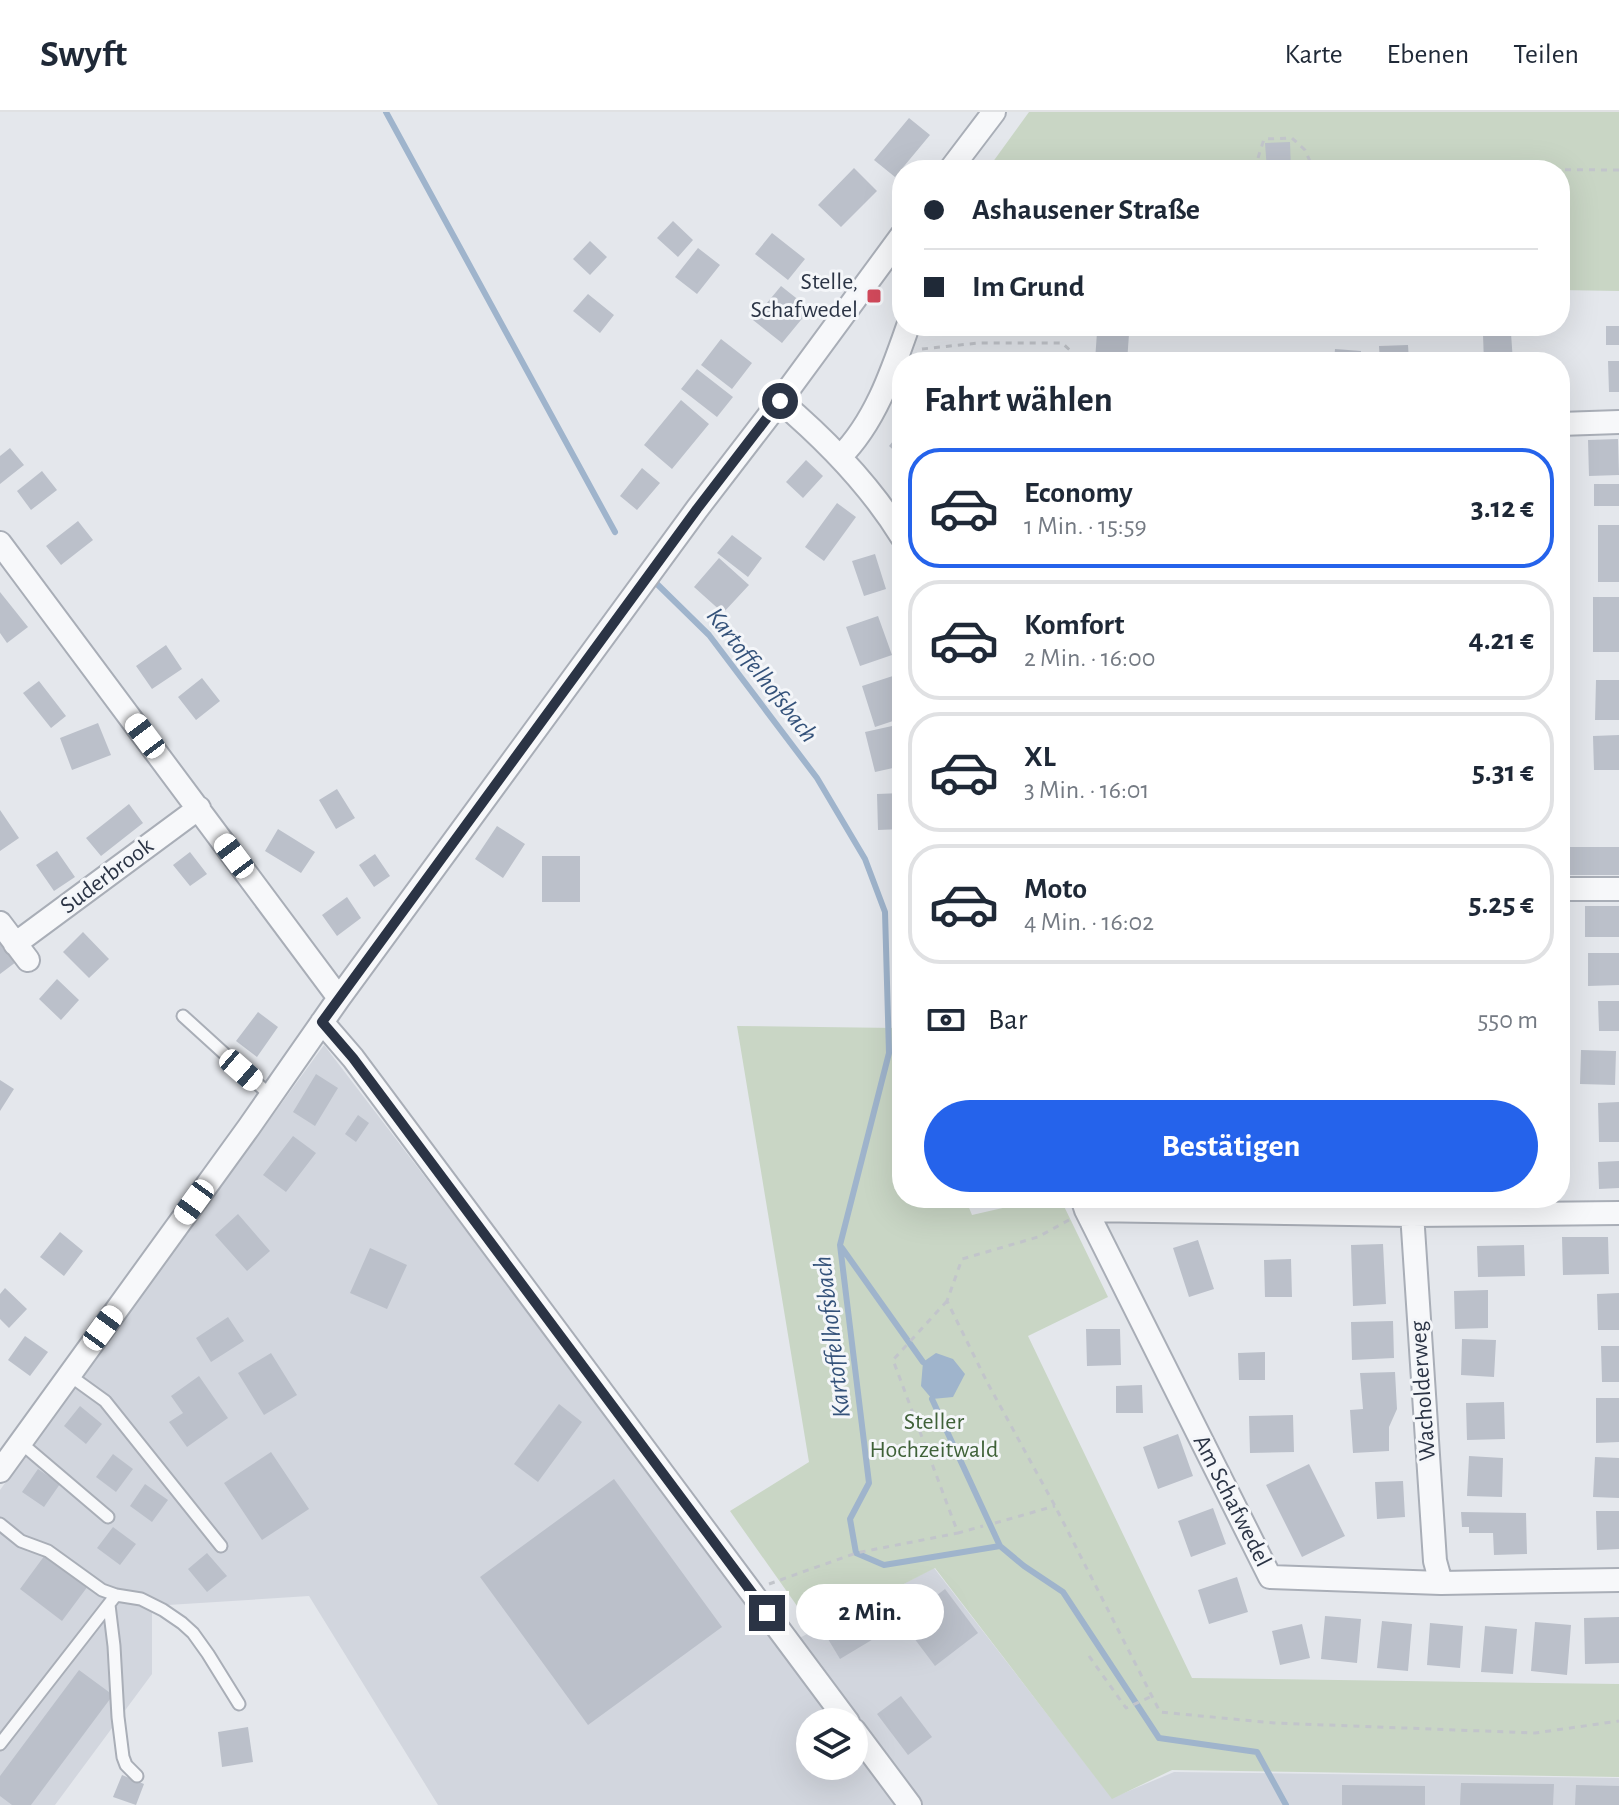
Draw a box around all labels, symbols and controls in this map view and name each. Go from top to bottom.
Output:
text: Swyft [40,36,127,74]
text: Karte [1284,41,1343,69]
text: Ebenen [1387,41,1469,69]
text: Teilen [1513,41,1579,69]
text: Ashausener Straße [972,195,1200,225]
place label: Stelle, Schafwedel [751,270,858,322]
text: Im Grund [972,272,1084,302]
marker: Stelle, Schafwedel [865,287,883,305]
text: Fahrt wählen [924,382,1113,418]
route start [762,383,798,419]
icon: car [928,472,1000,544]
text: Economy [1024,478,1133,508]
text: 3.12 € [1471,493,1534,523]
text: 1 Min. · 15:59 [1024,513,1147,539]
water label: Kartoffelhofsbach [702,603,822,747]
icon: car [928,604,1000,676]
text: Komfort [1024,610,1124,640]
text: 4.21 € [1469,625,1534,655]
text: 2 Min. · 16:00 [1024,645,1155,671]
car [121,710,169,762]
icon: car [928,736,1000,808]
text: XL [1024,742,1056,772]
text: 5.31 € [1472,757,1534,787]
text: 3 Min. · 16:01 [1024,777,1150,803]
car [210,830,258,882]
street label: Suderbrook [56,834,158,918]
icon: car [928,868,1000,940]
text: Moto [1024,874,1087,904]
text: 5.25 € [1469,889,1534,919]
text: 4 Min. · 16:02 [1024,909,1154,935]
icon: cash [924,998,968,1042]
text: Bar [988,1005,1027,1035]
text: 550 m [1477,1007,1538,1033]
car [215,1045,267,1095]
button: Bestätigen [924,1100,1538,1192]
car [170,1176,218,1228]
water label: Kartoffelhofsbach [809,1254,855,1420]
car [79,1302,127,1354]
street label: Wacholderweg [1406,1320,1440,1462]
park label: Steller Hochzeitwald [870,1410,998,1462]
street label: Am Schafwedel [1189,1431,1275,1571]
callout: 2 Min. [795,1585,943,1641]
route end [749,1595,785,1631]
text: 2 Min. [838,1599,902,1625]
map controls [796,1708,868,1780]
button: layers [796,1708,868,1780]

